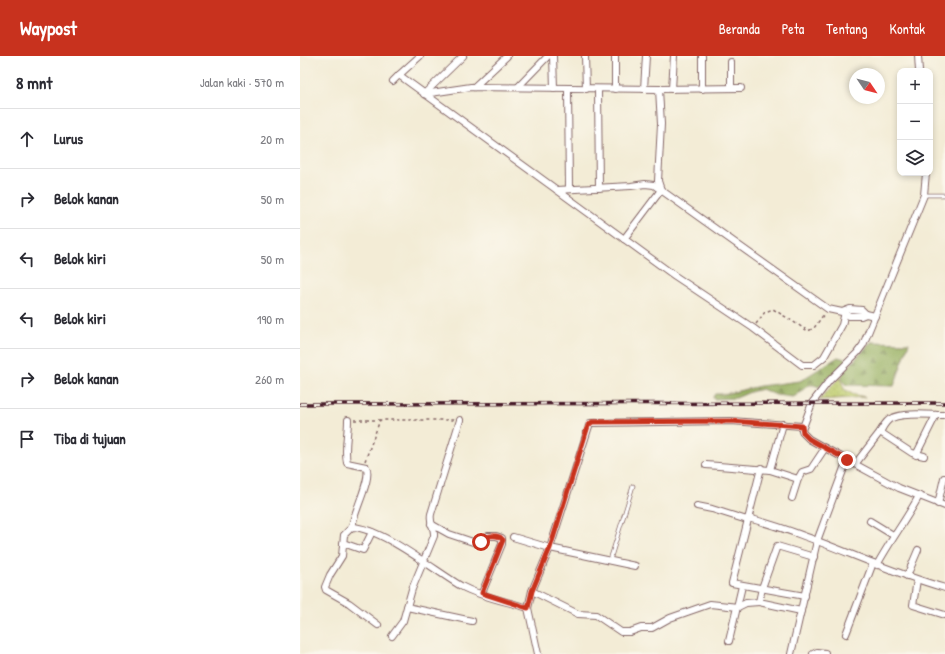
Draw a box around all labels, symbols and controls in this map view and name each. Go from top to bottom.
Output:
text: Waypost [20,15,77,41]
text: Beranda [719,19,760,38]
text: Peta [782,19,804,38]
text: Tentang [826,19,868,38]
text: Kontak [890,19,925,38]
north arrow [849,68,885,104]
map controls [897,68,933,176]
button: + [897,68,933,104]
text: 8 mnt [16,71,52,94]
text: Jalan kaki · 570 m [200,73,284,91]
button: − [897,104,933,140]
icon: ahead [16,128,38,150]
text: Lurus [54,128,83,149]
text: 20 m [260,130,284,148]
button: layers [897,140,933,176]
icon: right [16,188,38,210]
text: Belok kanan [54,188,119,209]
text: 50 m [261,190,284,208]
icon: left [16,248,38,270]
text: Belok kiri [54,248,106,269]
text: 50 m [261,250,284,268]
icon: left [16,308,38,330]
text: Belok kiri [54,308,106,329]
text: 190 m [257,310,284,328]
icon: right [16,368,38,390]
text: Belok kanan [54,368,119,389]
text: 260 m [255,370,284,388]
icon: arrive [16,428,38,450]
text: Tiba di tujuan [54,428,126,449]
route end [838,451,856,469]
route start [472,533,490,551]

